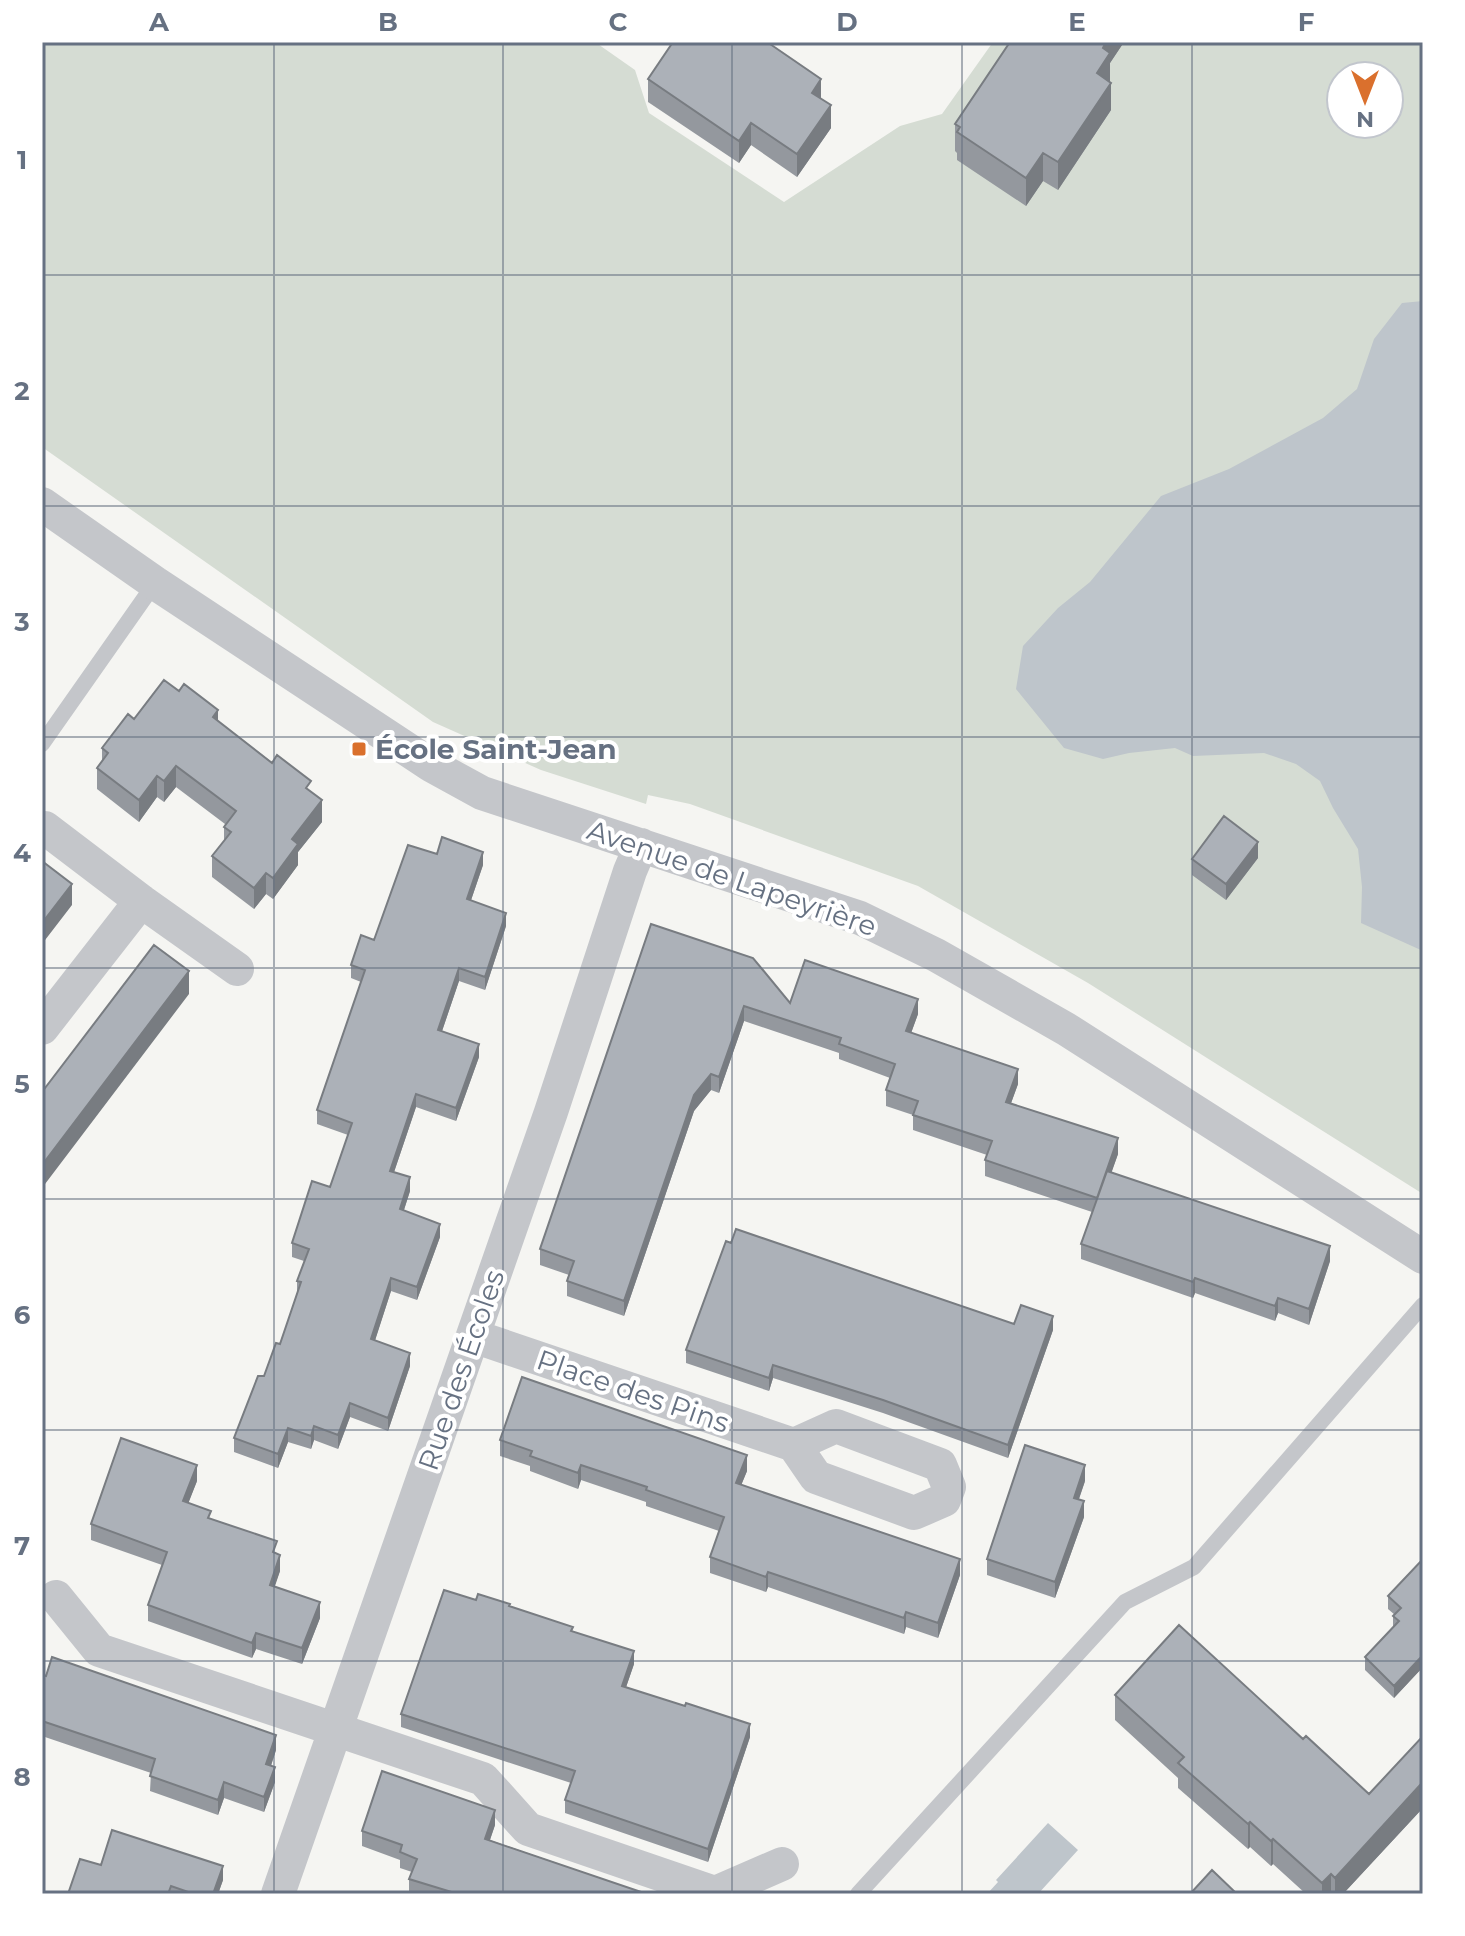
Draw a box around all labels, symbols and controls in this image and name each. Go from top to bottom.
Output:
text: A [148,6,170,38]
text: B [378,6,398,38]
text: C [609,6,628,38]
text: D [836,6,858,38]
text: E [1068,6,1086,38]
text: F [1298,6,1314,38]
north arrow [1325,60,1405,140]
text: N [1356,106,1374,133]
text: 1 [17,144,27,176]
text: 2 [14,375,30,407]
text: 3 [13,606,30,638]
place label: École Saint-Jean [375,732,617,766]
marker: École Saint-Jean [350,740,368,758]
street label: Avenue de Lapeyrière [583,813,881,943]
text: 4 [13,837,31,869]
text: 5 [14,1068,30,1100]
street label: Rue des Écoles [411,1265,511,1475]
text: 6 [14,1299,31,1331]
street label: Place des Pins [532,1342,734,1440]
text: 7 [14,1530,30,1562]
text: 8 [13,1761,31,1793]

